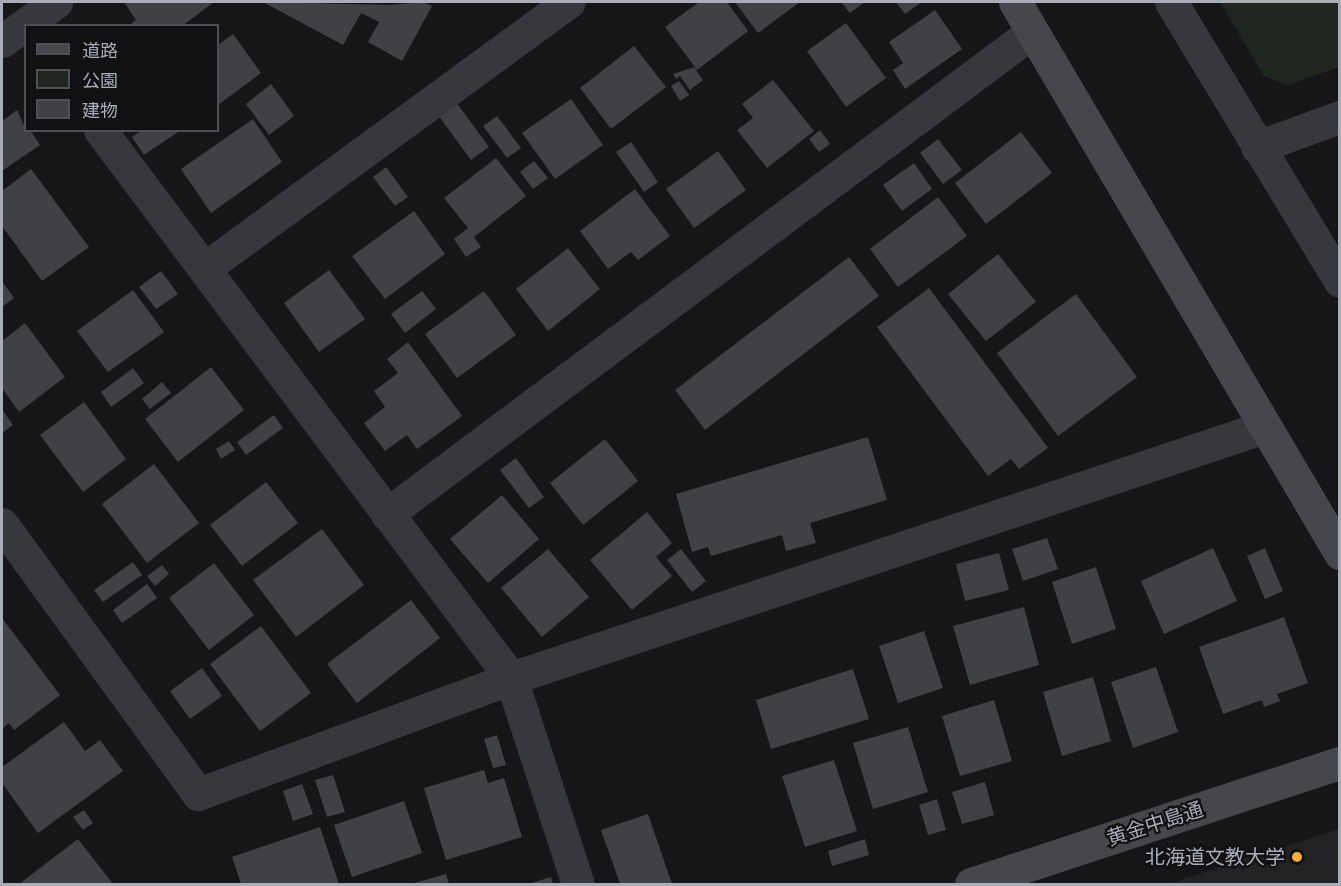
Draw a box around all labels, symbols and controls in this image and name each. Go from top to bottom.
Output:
legend [24,24,219,132]
text: 道路 [82,40,118,62]
text: 公園 [82,70,118,92]
text: 建物 [82,100,118,122]
street label: 黄金中島通 [1104,797,1206,851]
place label: 北海道文教大学 [1145,845,1285,869]
marker: 北海道文教大学 [1290,850,1304,864]

